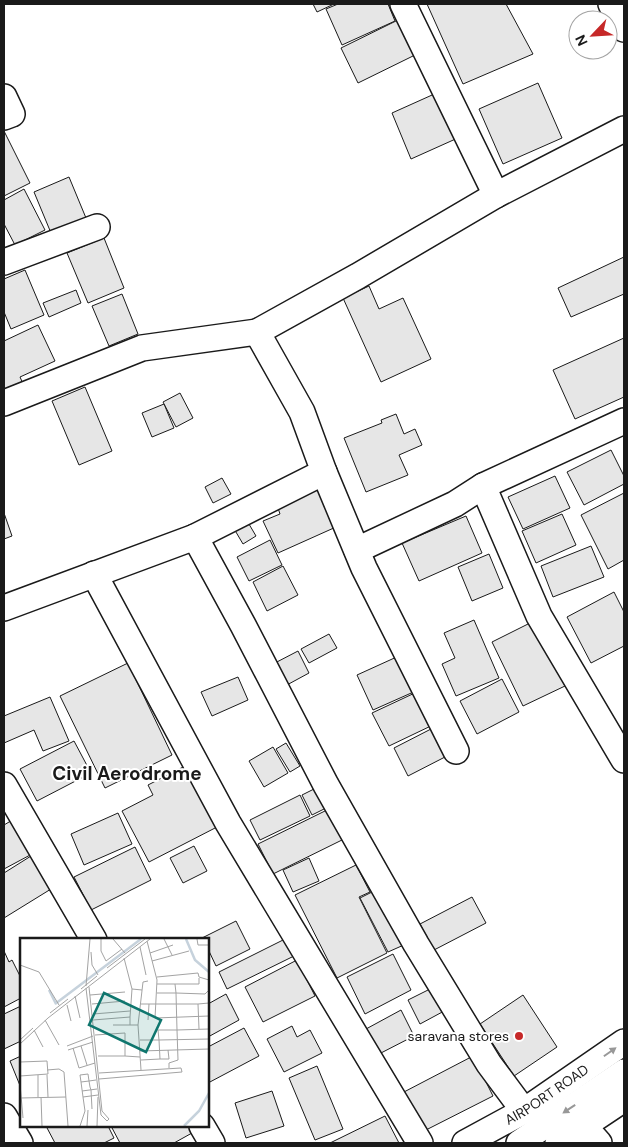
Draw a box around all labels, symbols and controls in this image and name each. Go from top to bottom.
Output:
north arrow [568,10,618,60]
text: N [571,32,592,49]
district label: Civil Aerodrome [52,761,202,786]
inset map [20,938,209,1127]
place label: saravana stores [408,1027,509,1045]
marker: saravana stores [513,1030,525,1042]
one-way arrow [603,1047,617,1057]
street label: AIRPORT ROAD [501,1060,592,1129]
one-way arrow [563,1104,576,1114]

